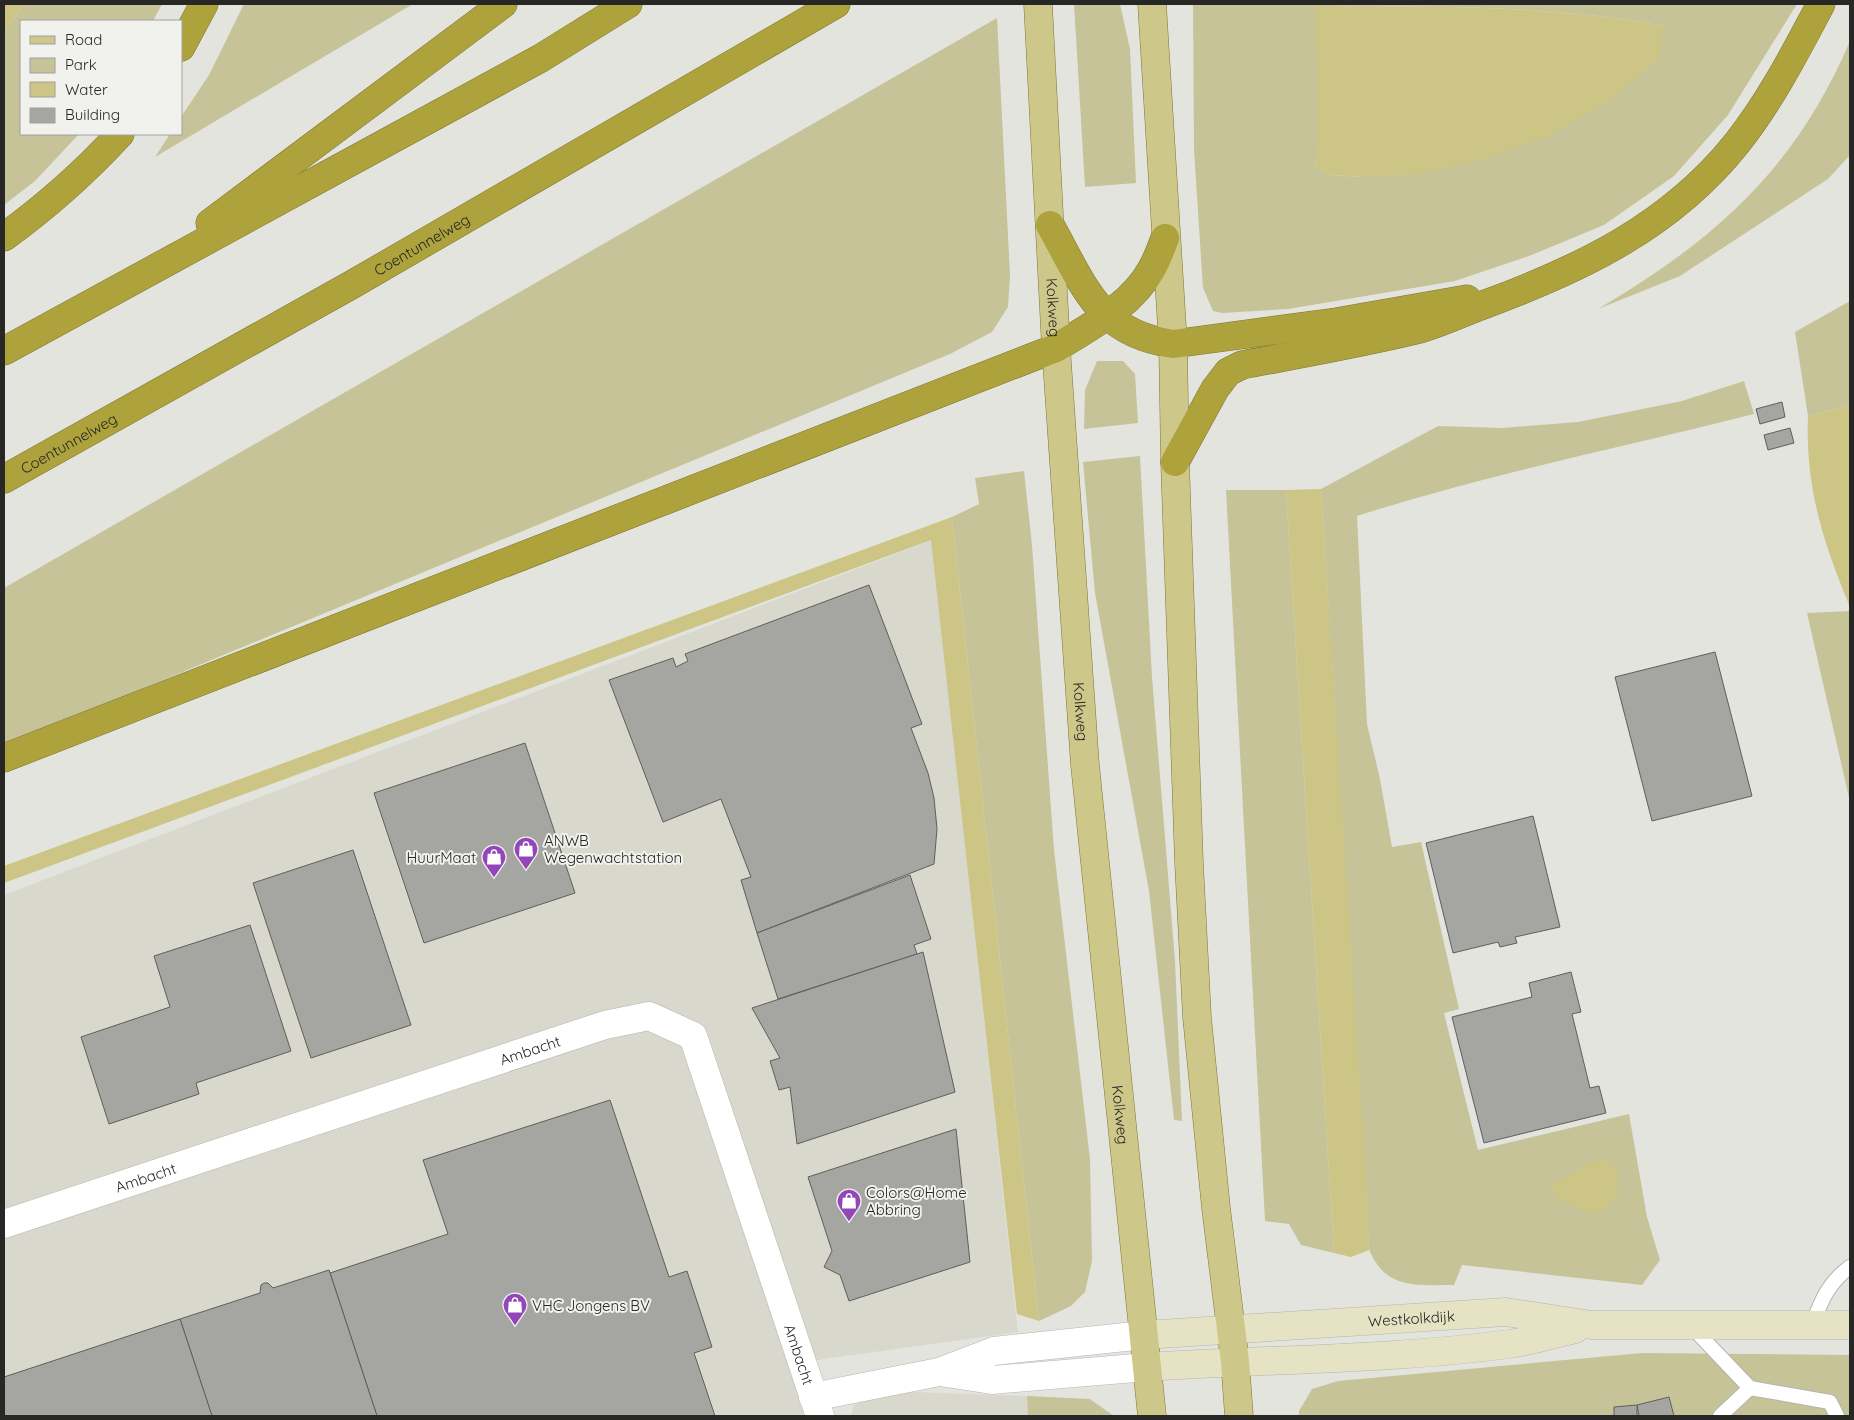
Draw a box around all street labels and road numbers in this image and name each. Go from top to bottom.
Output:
street label: Coentunnelweg [370,209,473,280]
street label: Kolkweg [1043,277,1065,338]
street label: Coentunnelweg [17,408,120,477]
street label: Kolkweg [1070,681,1093,742]
street label: Ambacht [497,1031,563,1069]
street label: Kolkweg [1108,1084,1133,1145]
street label: Ambacht [113,1158,178,1196]
street label: Westkolkdijk [1367,1306,1456,1330]
street label: Ambacht [780,1321,818,1387]

